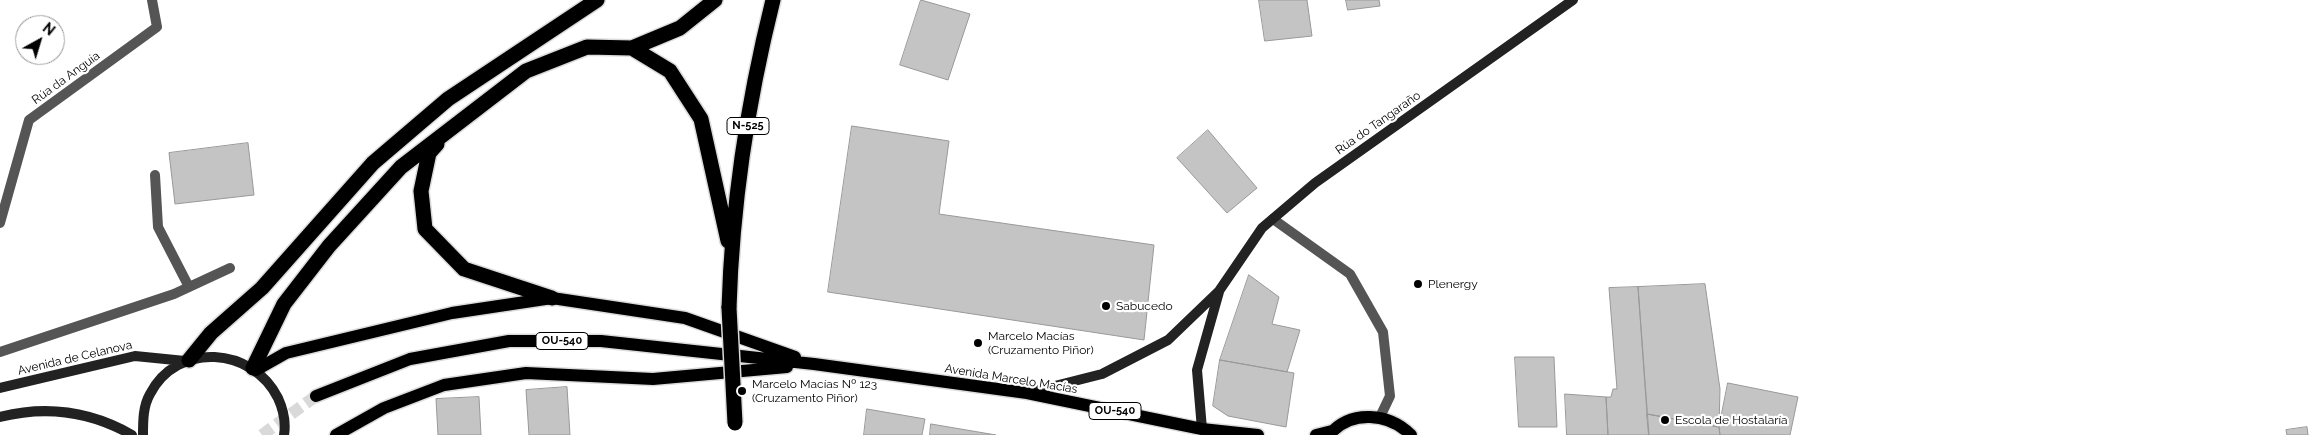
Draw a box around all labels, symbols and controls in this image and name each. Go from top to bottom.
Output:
north arrow [15,15,65,65]
text: N [40,20,58,39]
street label: Rúa da Anguía [29,49,103,107]
street label: Rúa do Tangaraño [1333,88,1423,158]
road number: N-525 [727,118,769,134]
place label: Plenergy [1428,277,1478,291]
marker: Plenergy [1412,278,1424,290]
place label: Sabucedo [1116,299,1173,313]
marker: Sabucedo [1100,300,1112,312]
place label: Marcelo Macías (Cruzamento Piñor) [988,329,1094,357]
road number: OU-540 [536,332,588,350]
marker: Marcelo Macías (Cruzamento Piñor) [972,337,984,349]
street label: Avenida de Celanova [16,338,134,378]
street label: Avenida Marcelo Macías [944,361,1078,397]
place label: Marcelo Macías Nº 123 (Cruzamento Piñor) [752,377,877,405]
marker: Marcelo Macías Nº 123 (Cruzamento Piñor) [736,385,748,397]
road number: OU-540 [1089,402,1141,420]
place label: Escola de Hostalaría [1675,413,1788,427]
marker: Escola de Hostalaría [1659,414,1671,426]

